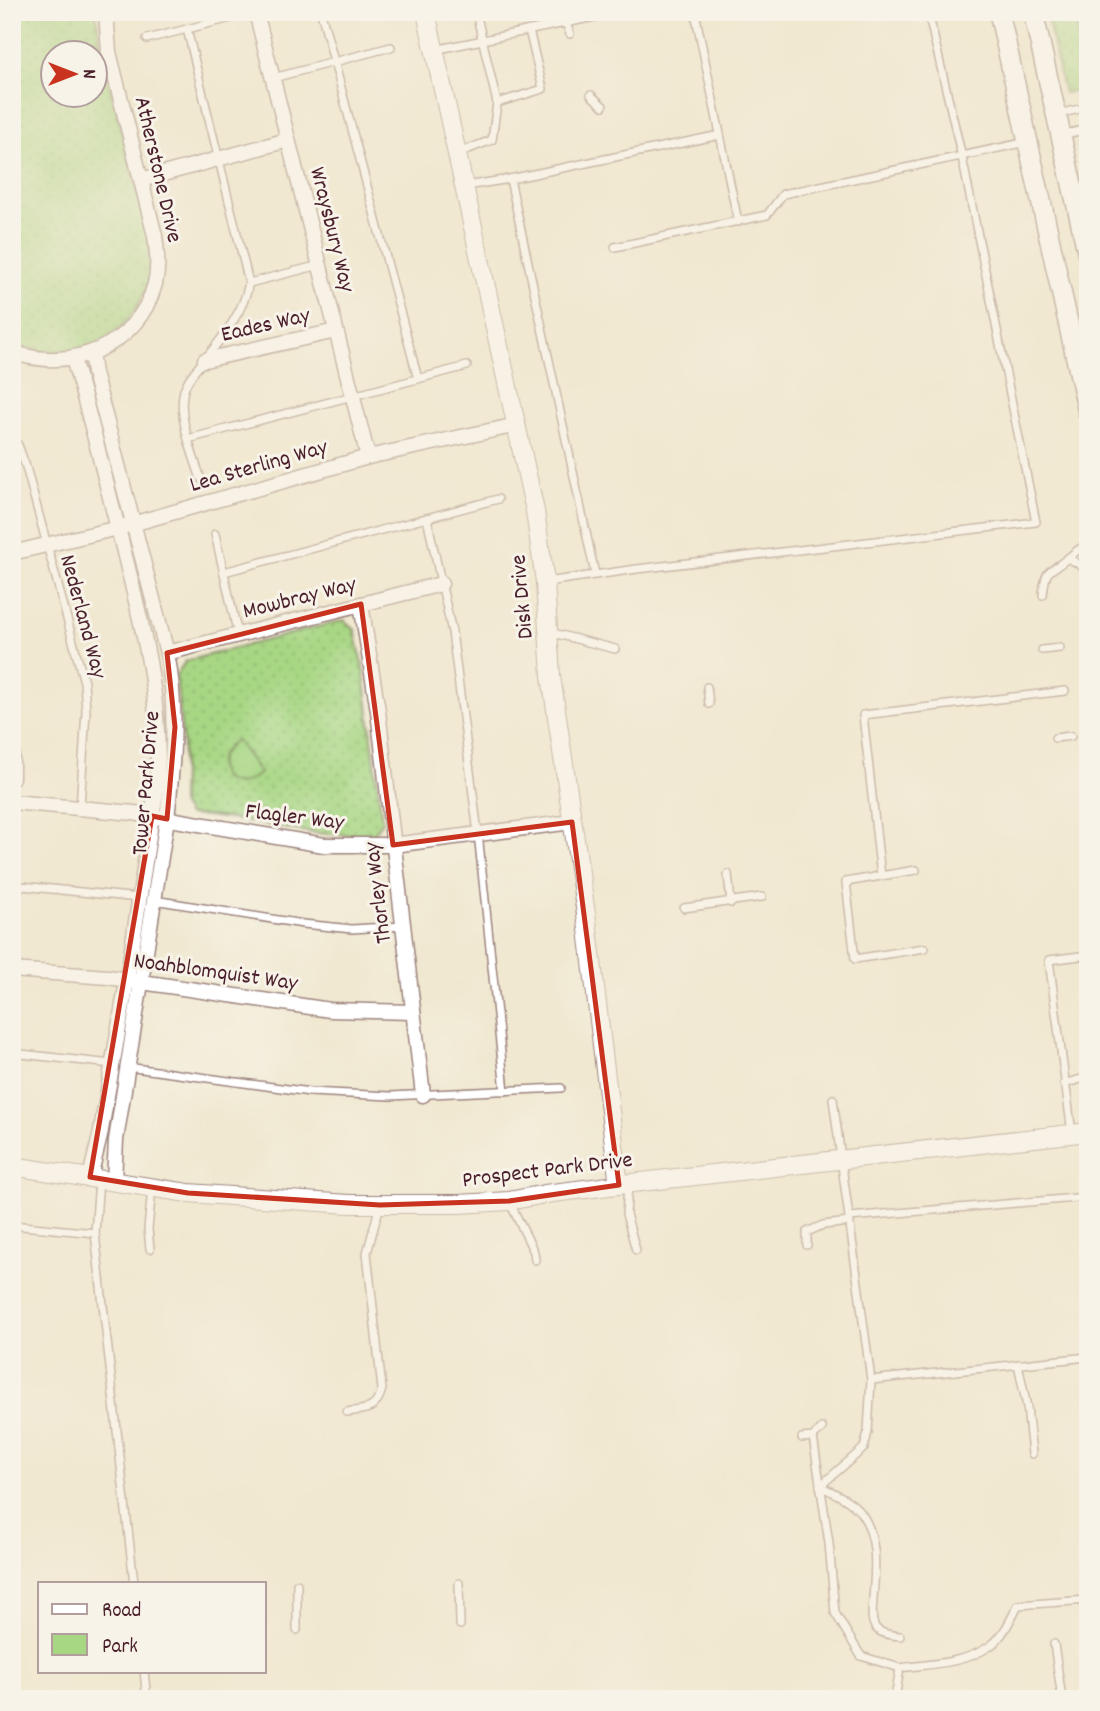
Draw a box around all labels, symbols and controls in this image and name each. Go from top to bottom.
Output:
north arrow [38,38,108,108]
text: N [74,69,101,79]
street label: Atherstone Drive [124,93,189,246]
street label: Wraysbury Way [299,164,362,297]
street label: Eades Way [218,300,314,353]
street label: Lea Sterling Way [186,432,332,503]
street label: Nederland Way [49,551,114,683]
street label: Disk Drive [503,553,544,640]
street label: Mowbray Way [240,569,361,629]
street label: Tower Park Drive [125,710,170,857]
street label: Flagler Way [243,796,347,841]
street label: Thorley Way [357,839,402,945]
street label: Noahblomquist Way [131,946,300,1001]
street label: Prospect Park Drive [460,1145,635,1198]
legend [38,1582,266,1672]
text: Road [102,1597,141,1627]
text: Park [102,1633,138,1663]

